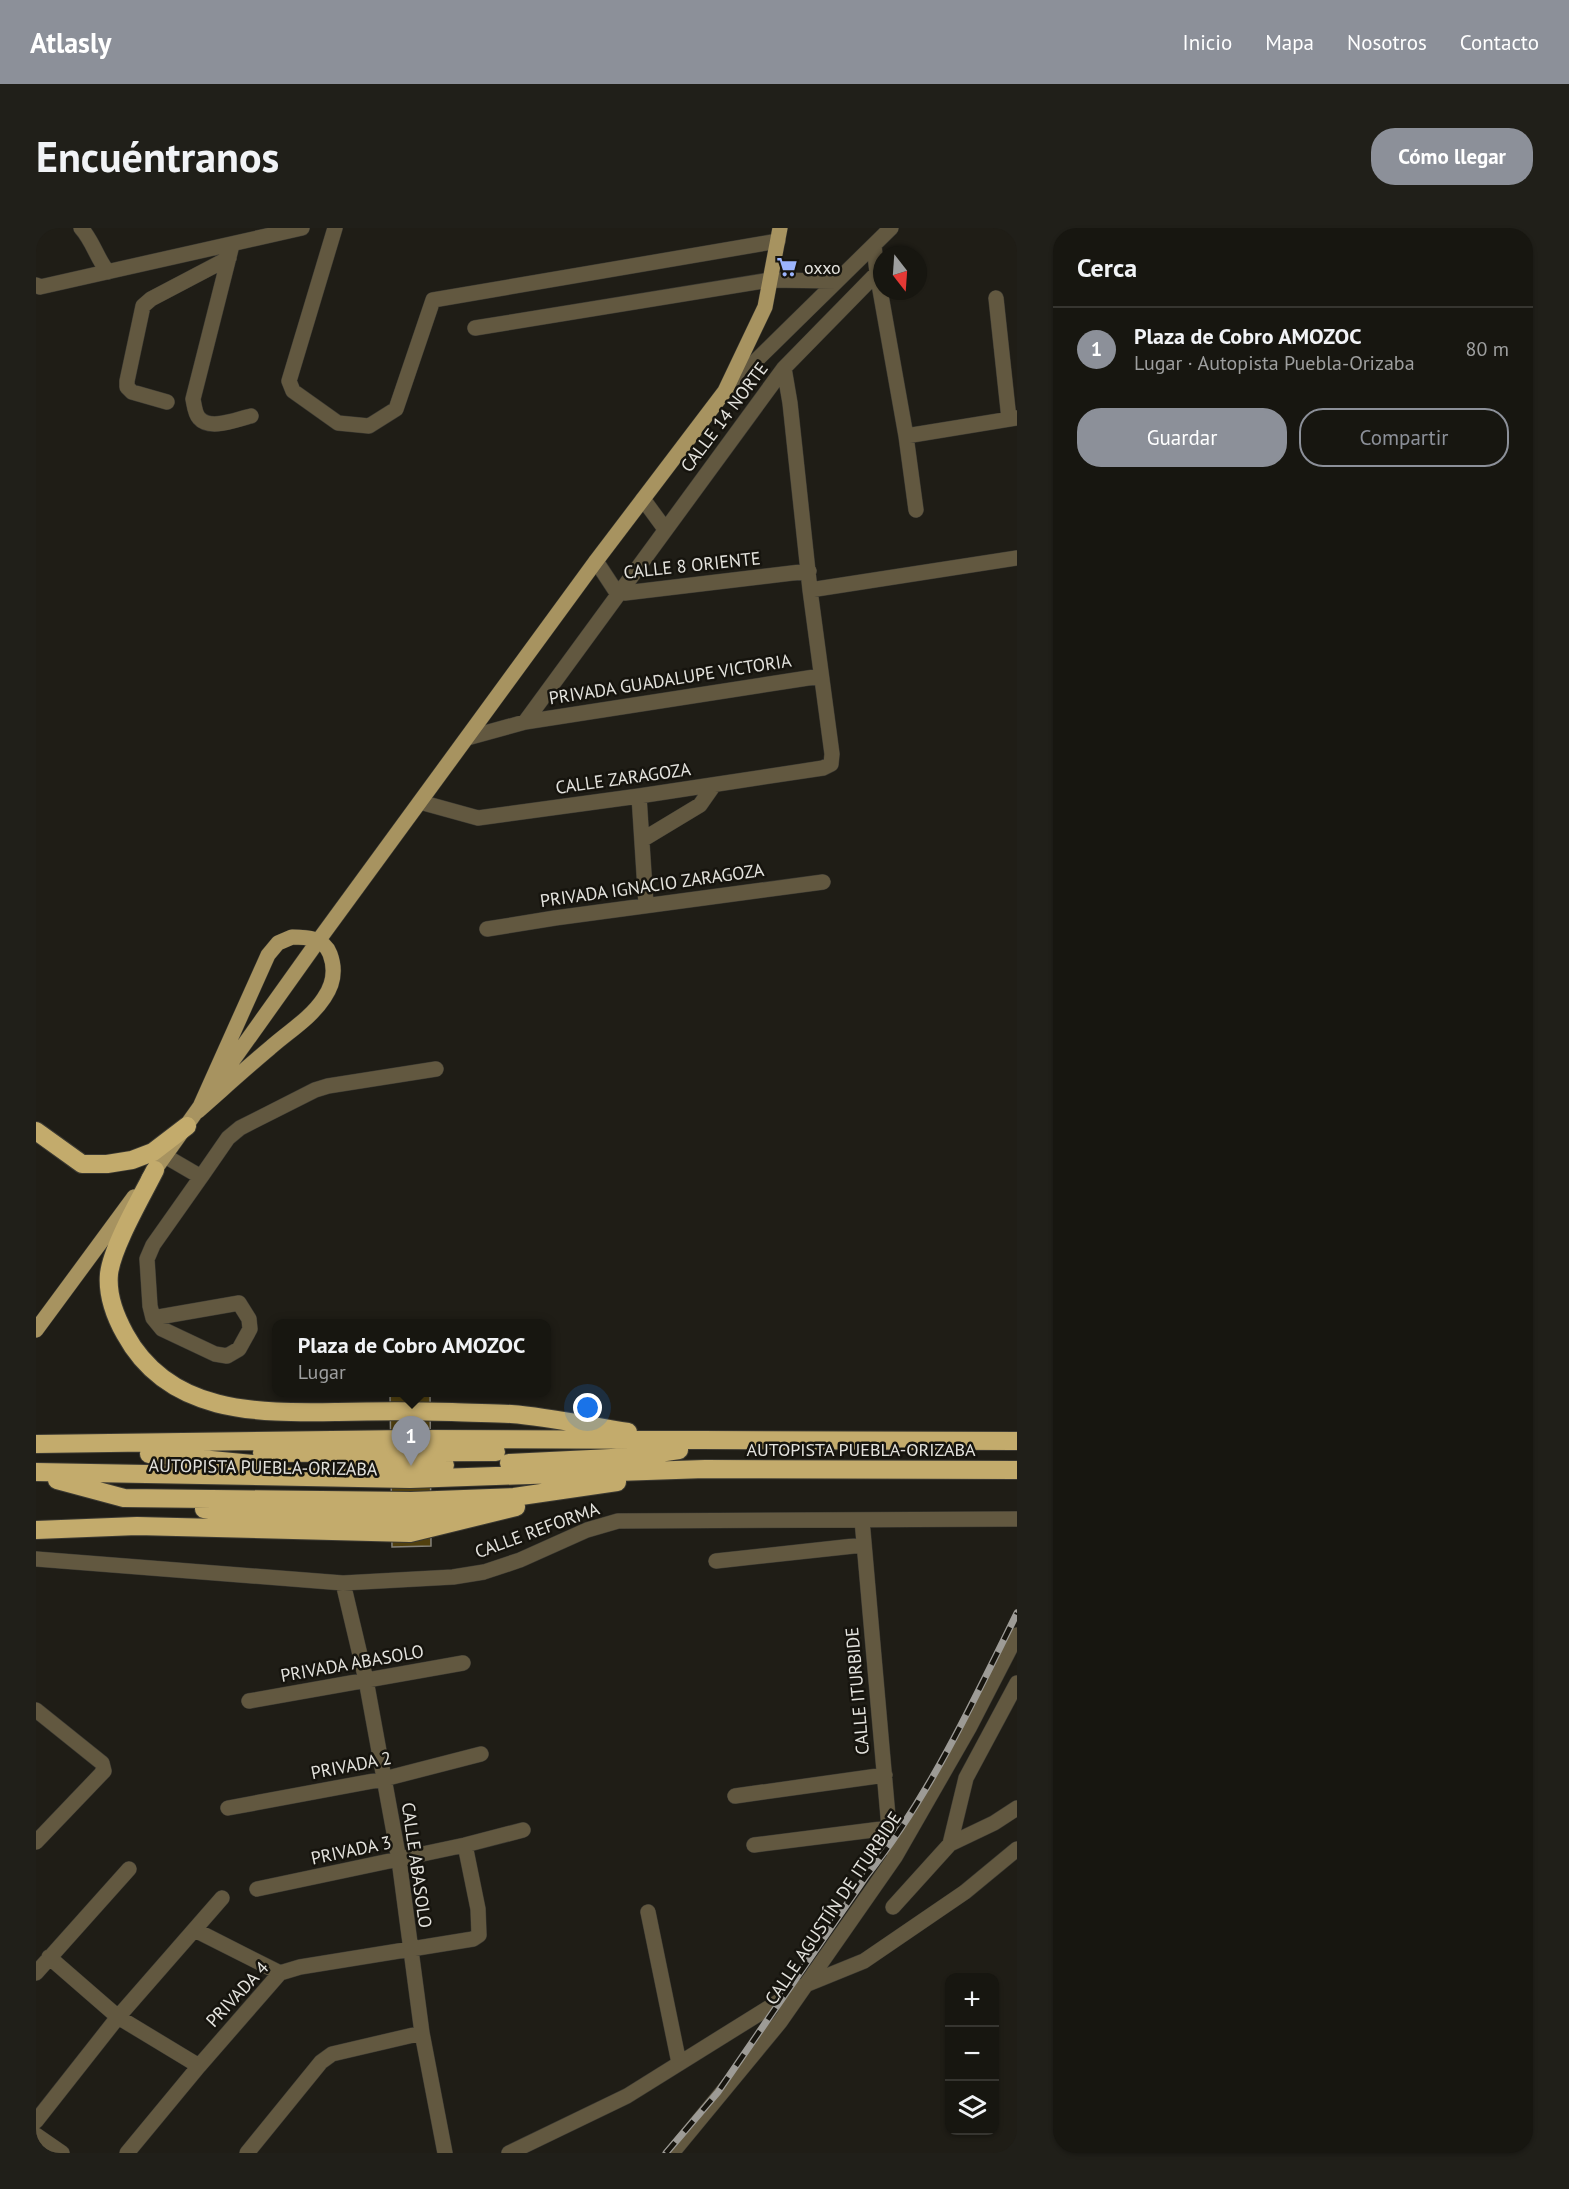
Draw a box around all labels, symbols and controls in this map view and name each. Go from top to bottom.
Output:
text: Atlasly [30,24,112,61]
text: Inicio [1183,29,1232,56]
text: Mapa [1265,29,1314,56]
text: Nosotros [1347,29,1427,56]
text: Contacto [1460,29,1539,56]
button: Cómo llegar [1371,128,1533,185]
text: Encuéntranos [36,129,279,184]
north arrow [873,246,927,300]
text: Cerca [1077,251,1137,284]
supermarket icon: oxxo [775,255,799,279]
place label: oxxo [804,256,841,279]
text: Plaza de Cobro AMOZOC [1134,322,1362,350]
text: 1 [1091,336,1102,362]
text: 80 m [1466,336,1509,362]
text: Lugar · Autopista Puebla-Orizaba [1134,350,1415,376]
street label: CALLE 14 NORTE [675,358,773,476]
button: Guardar [1077,408,1287,467]
button: Compartir [1299,408,1509,467]
street label: CALLE 8 ORIENTE [622,546,762,584]
street label: PRIVADA GUADALUPE VICTORIA [547,648,793,710]
street label: CALLE ZARAGOZA [554,757,692,799]
street label: PRIVADA IGNACIO ZARAGOZA [539,858,766,912]
popup [272,1319,551,1397]
text: Plaza de Cobro AMOZOC [298,1331,525,1359]
text: Lugar [298,1359,346,1385]
your location [573,1393,602,1422]
pin: 1 [392,1416,430,1466]
street label: AUTOPISTA PUEBLA-ORIZABA [747,1438,976,1461]
street label: AUTOPISTA PUEBLA-ORIZABA [148,1454,378,1481]
street label: CALLE REFORMA [472,1497,603,1563]
street label: CALLE ITURBIDE [840,1626,874,1756]
street label: PRIVADA ABASOLO [279,1639,425,1687]
street label: PRIVADA 2 [309,1746,393,1784]
street label: CALLE ABASOLO [397,1801,437,1929]
street label: CALLE AGUSTÍN DE ITURBIDE [760,1807,906,2009]
street label: PRIVADA 3 [309,1830,393,1870]
street label: PRIVADA 4 [201,1956,273,2032]
map controls [945,1973,999,2135]
button: + [945,1973,999,2027]
button: − [945,2027,999,2081]
button: layers [945,2081,999,2135]

